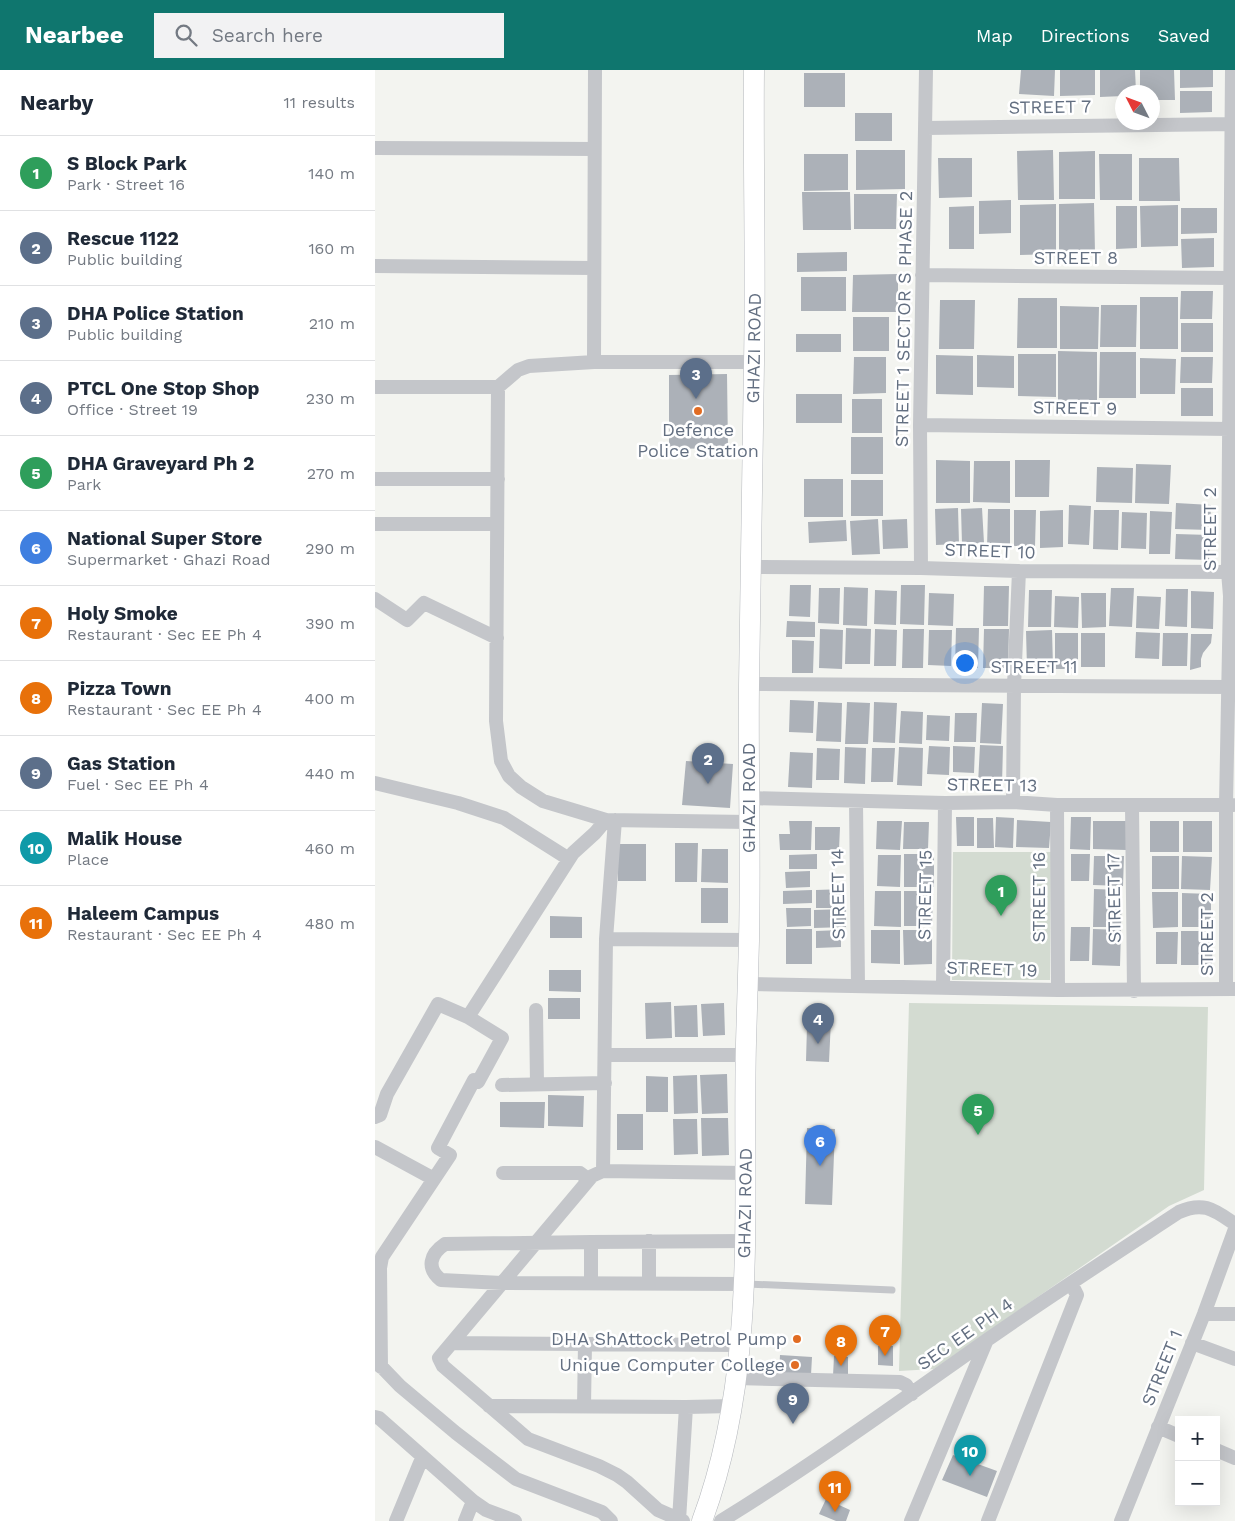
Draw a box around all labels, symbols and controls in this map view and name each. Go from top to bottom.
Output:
search box [154,13,504,58]
text: Nearbee [25,21,124,49]
icon: search [172,21,200,49]
text: Search here [212,24,323,47]
text: Map [976,25,1013,46]
text: Directions [1041,25,1130,46]
text: Saved [1158,25,1210,46]
north arrow [1115,85,1160,130]
text: Nearby [20,90,93,115]
text: 11 results [284,93,355,112]
street label: STREET 7 [1008,95,1092,118]
text: S Block Park [67,152,187,175]
text: 1 [33,164,39,183]
text: 140 m [308,164,355,183]
text: Park · Street 16 [67,175,185,194]
street label: STREET 1 SECTOR S PHASE 2 [891,191,916,447]
text: Rescue 1122 [67,227,179,250]
text: 2 [31,239,41,258]
text: 160 m [308,239,355,258]
street label: STREET 8 [1034,247,1118,268]
text: Public building [67,250,182,269]
street label: GHAZI ROAD [742,292,765,404]
text: DHA Police Station [67,302,244,325]
text: 3 [31,314,41,333]
text: 210 m [309,314,355,333]
text: Public building [67,325,182,344]
pin: 3 [680,358,712,399]
text: PTCL One Stop Shop [67,377,260,400]
text: 4 [31,389,41,408]
text: 230 m [306,389,355,408]
street label: STREET 9 [1033,396,1117,419]
text: Office · Street 19 [67,400,198,419]
marker: Defence Police Station [692,405,704,417]
place label: Defence Police Station [637,419,759,461]
text: DHA Graveyard Ph 2 [67,452,254,475]
text: 5 [31,464,41,483]
text: 270 m [307,464,355,483]
text: Park [67,475,101,494]
street label: STREET 2 [1199,487,1220,571]
text: National Super Store [67,527,262,550]
street label: STREET 10 [944,538,1036,563]
text: 6 [31,539,41,558]
text: 290 m [305,539,355,558]
text: Supermarket · Ghazi Road [67,550,271,569]
text: Holy Smoke [67,602,178,625]
text: 7 [31,614,41,633]
text: 390 m [305,614,355,633]
text: Restaurant · Sec EE Ph 4 [67,625,262,644]
your location [952,650,978,676]
street label: STREET 11 [990,656,1078,677]
text: Pizza Town [67,677,171,700]
text: 8 [31,689,41,708]
text: 400 m [305,689,355,708]
text: Restaurant · Sec EE Ph 4 [67,700,262,719]
pin: 2 [692,743,724,784]
street label: GHAZI ROAD [738,743,759,853]
text: Gas Station [67,752,176,775]
text: 9 [31,764,41,783]
text: 440 m [305,764,355,783]
street label: STREET 13 [947,773,1037,796]
text: Fuel · Sec EE Ph 4 [67,775,209,794]
text: Malik House [67,827,182,850]
text: 10 [27,839,45,858]
text: 460 m [305,839,355,858]
street label: STREET 14 [826,848,849,940]
text: Place [67,850,109,869]
street label: STREET 15 [913,850,936,940]
street label: STREET 16 [1028,852,1049,942]
street label: STREET 17 [1102,853,1125,943]
pin: 1 [985,875,1017,916]
street label: STREET 2 [1196,892,1217,976]
text: Haleem Campus [67,902,219,925]
text: 11 [29,914,43,933]
text: 480 m [305,914,355,933]
text: Restaurant · Sec EE Ph 4 [67,925,262,944]
street label: STREET 19 [946,956,1038,981]
pin: 4 [802,1003,834,1044]
pin: 5 [962,1094,994,1135]
pin: 6 [804,1125,836,1166]
street label: GHAZI ROAD [733,1147,756,1259]
street label: SEC EE PH 4 [913,1293,1016,1374]
pin: 7 [869,1315,901,1356]
pin: 8 [825,1325,857,1366]
street label: STREET 1 [1137,1327,1186,1409]
place label: DHA ShAttock Petrol Pump [551,1328,787,1349]
marker: DHA ShAttock Petrol Pump [791,1333,803,1345]
place label: Unique Computer College [559,1354,785,1375]
marker: Unique Computer College [789,1359,801,1371]
pin: 9 [777,1383,809,1424]
map controls [1175,1416,1220,1506]
button: + [1175,1416,1220,1461]
pin: 10 [954,1435,986,1476]
button: − [1175,1461,1220,1506]
pin: 11 [819,1471,851,1512]

